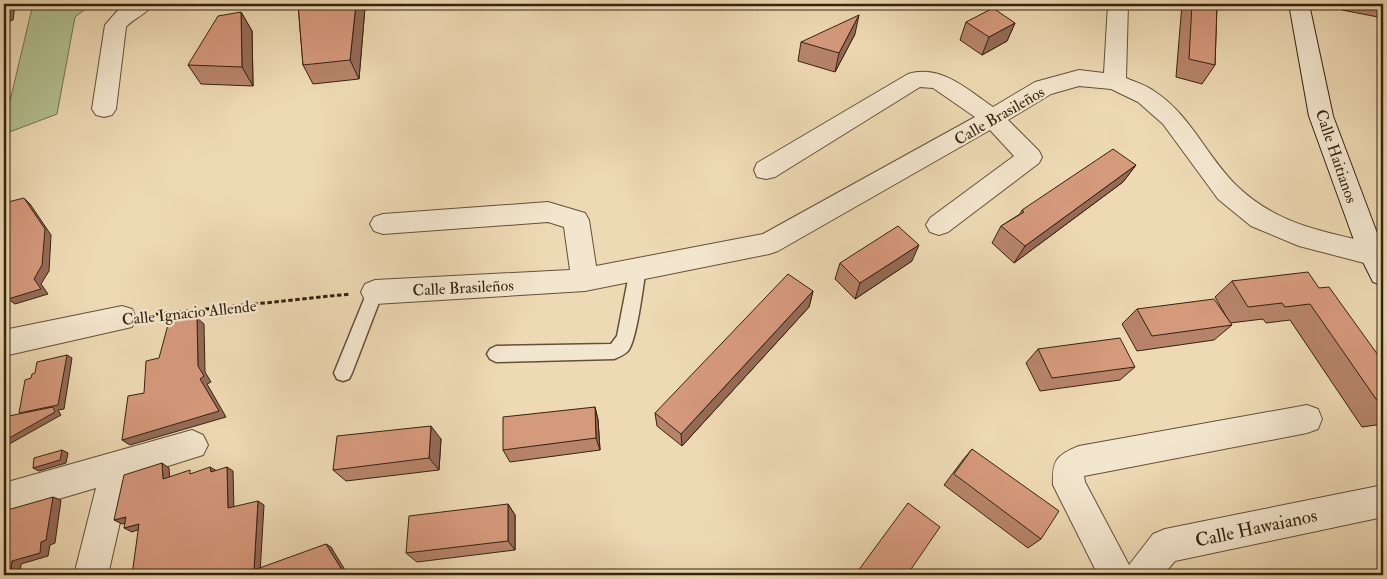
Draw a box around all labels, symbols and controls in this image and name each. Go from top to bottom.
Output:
street label: Calle Brasileños [951,82,1048,150]
street label: Calle Haitianos [1311,107,1361,206]
street label: Calle Brasileños [412,275,514,301]
street label: Calle Ignacio Allende [121,296,258,330]
street label: Calle Hawaianos [1193,503,1319,553]

